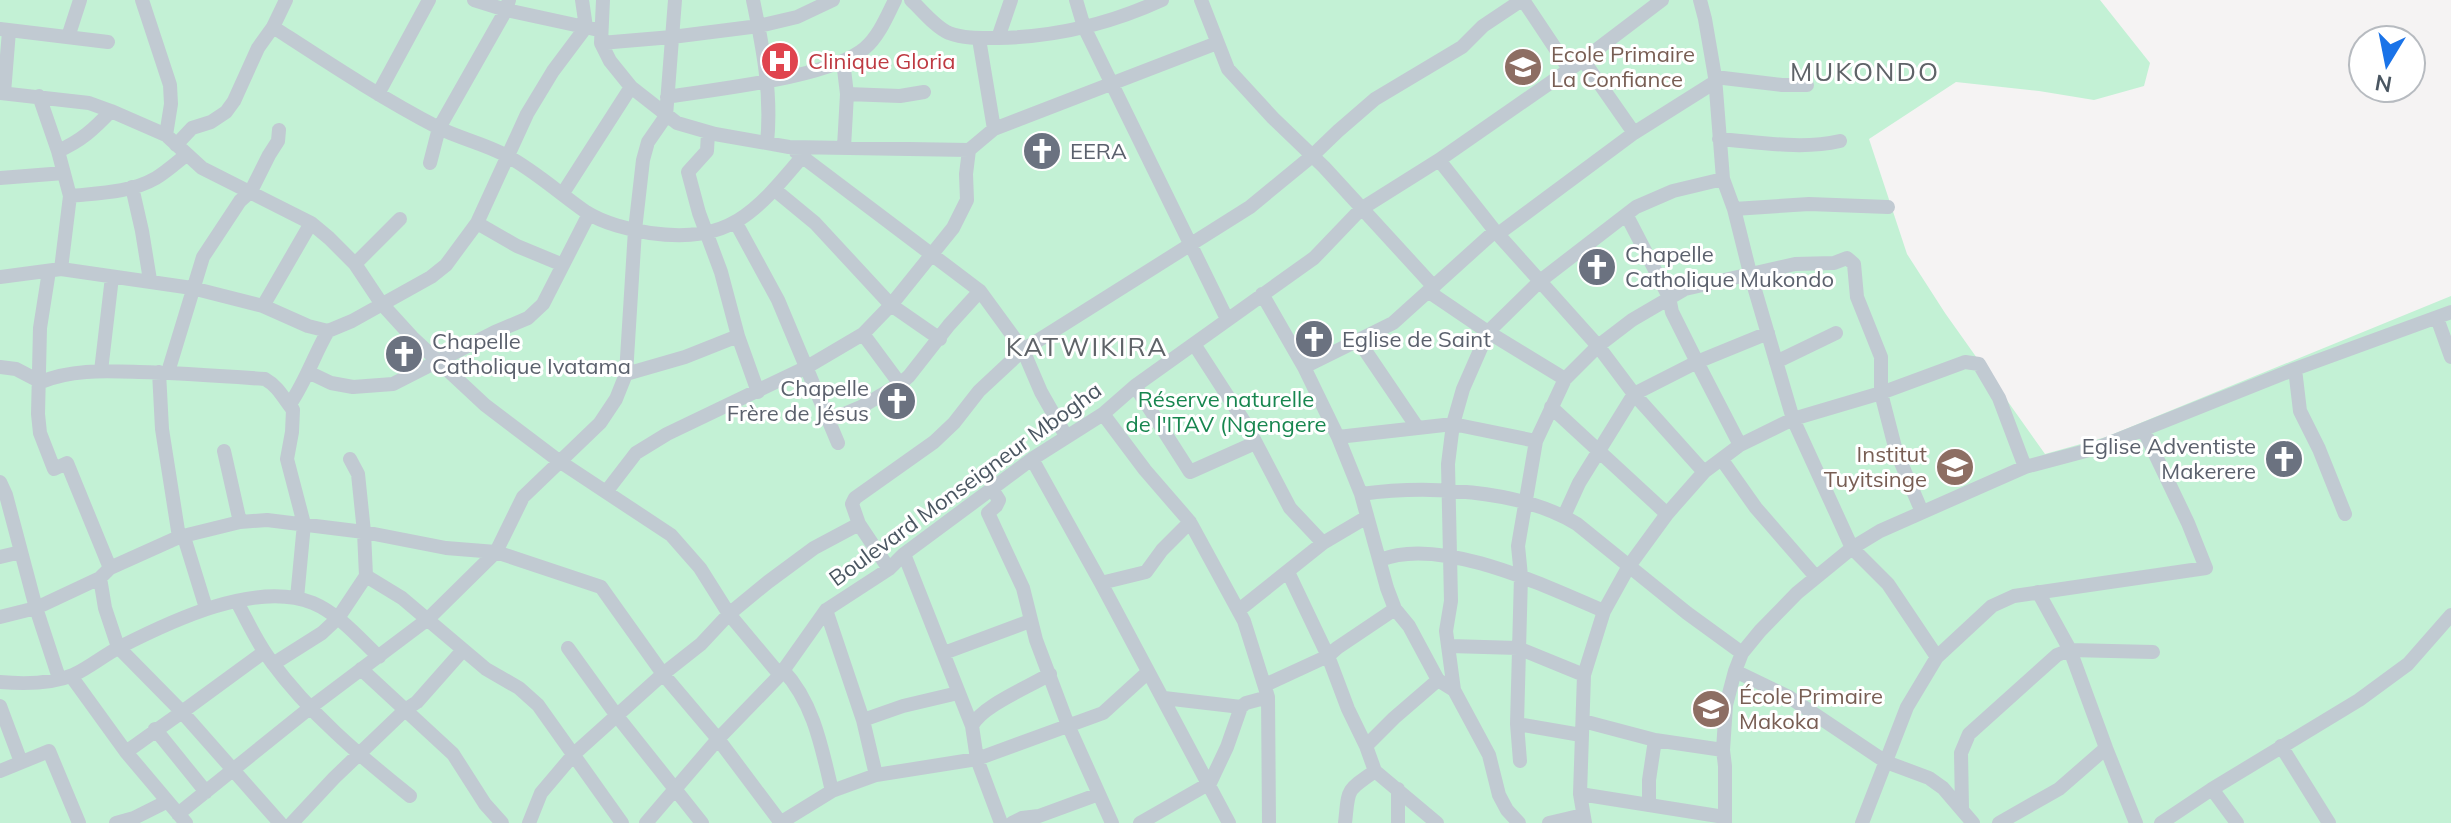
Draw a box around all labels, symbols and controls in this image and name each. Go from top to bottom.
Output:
north arrow [2347,24,2427,104]
hospital icon: Clinique Gloria [759,40,801,82]
place label: Ecole Primaire La Confiance [1551,40,1695,93]
school or university icon: Ecole Primaire La Confiance [1502,46,1544,88]
place label: Clinique Gloria [808,47,956,75]
district label: MUKONDO [1790,55,1940,88]
text: N [2373,68,2394,99]
church icon: EERA [1021,130,1063,172]
place label: EERA [1070,137,1127,165]
place label: Chapelle Catholique Mukondo [1625,240,1834,293]
church icon: Chapelle Catholique Mukondo [1576,246,1618,288]
church icon: Eglise de Saint [1293,318,1335,360]
place label: Eglise de Saint [1342,325,1491,353]
place label: Chapelle Catholique Ivatama [432,327,631,380]
district label: KATWIKIRA [1006,330,1168,363]
church icon: Chapelle Catholique Ivatama [383,333,425,375]
place label: Chapelle Frère de Jésus [727,374,869,427]
street label: Boulevard Monseigneur Mbogha [823,376,1107,592]
church icon: Chapelle Frère de Jésus [876,380,918,422]
park label: Réserve naturelle de l'ITAV (Ngengere [1126,385,1326,438]
place label: Eglise Adventiste Makerere [2082,432,2256,485]
church icon: Eglise Adventiste Makerere [2263,438,2305,480]
place label: Institut Tuyitsinge [1824,440,1927,493]
school or university icon: Institut Tuyitsinge [1934,446,1976,488]
place label: École Primaire Makoka [1739,682,1883,735]
school or university icon: École Primaire Makoka [1690,688,1732,730]

